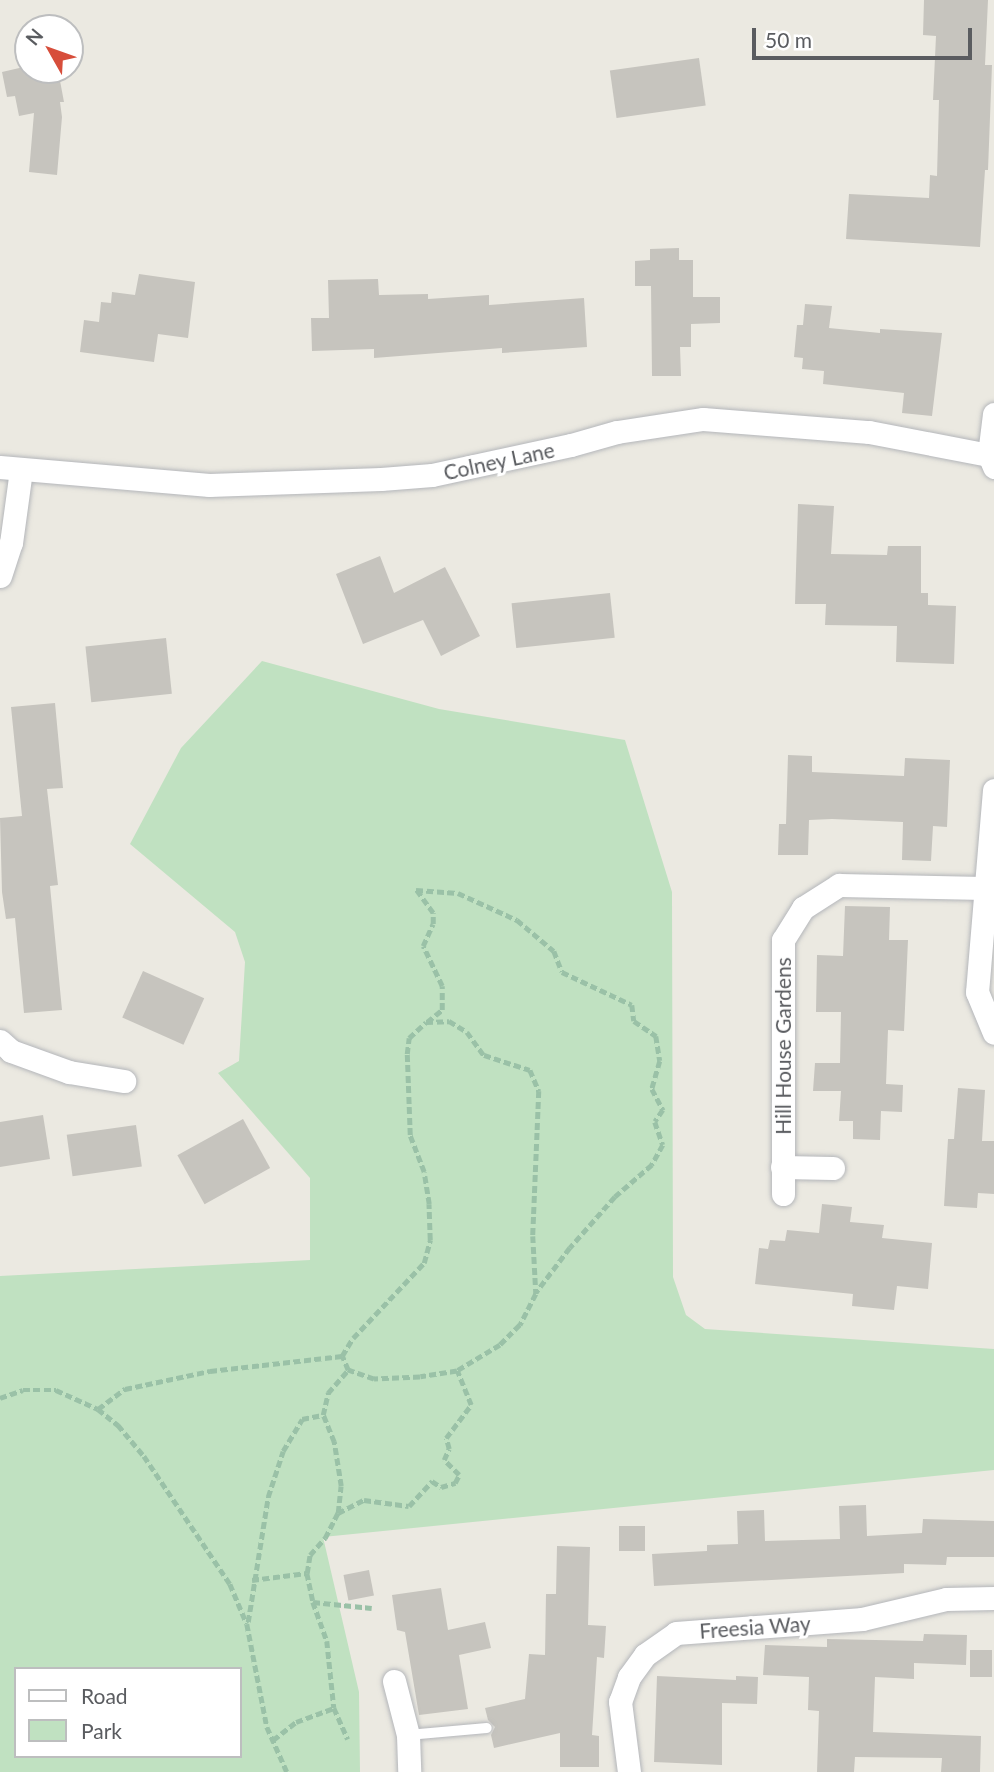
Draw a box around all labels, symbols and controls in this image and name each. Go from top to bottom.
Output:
north arrow [14,14,84,84]
scale bar [756,14,976,58]
text: N [21,23,48,49]
text: 50 m [765,27,812,52]
street label: Colney Lane [441,437,557,485]
street label: Hill House Gardens [770,957,796,1135]
street label: Freesia Way [698,1611,812,1643]
legend [14,1667,242,1758]
text: Road [81,1683,128,1708]
text: Park [81,1718,122,1743]

